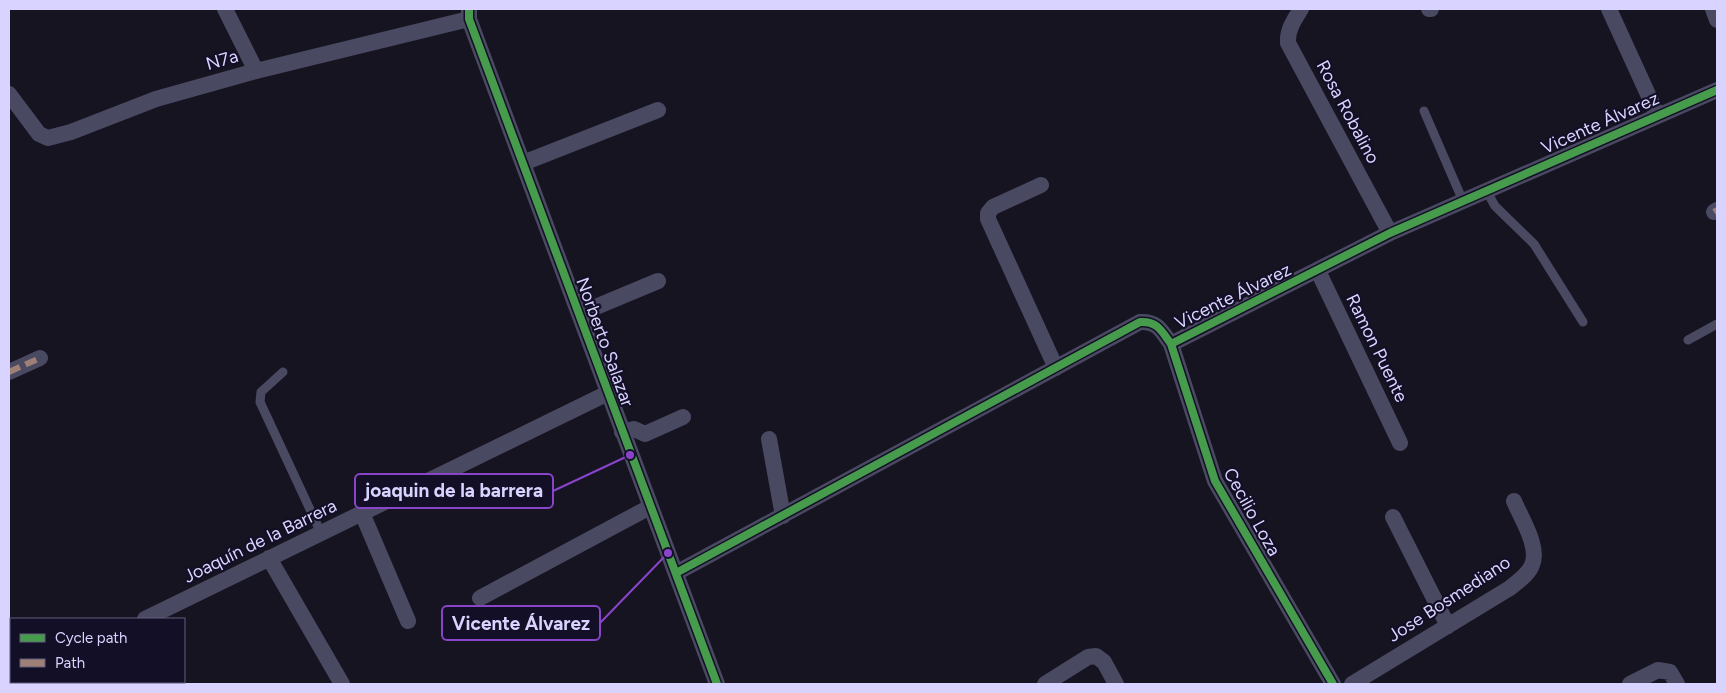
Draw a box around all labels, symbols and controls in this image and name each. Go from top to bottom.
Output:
street label: N7a [203,45,241,75]
street label: Rosa Robalino [1312,57,1384,167]
street label: Vicente Álvarez [1538,87,1662,159]
street label: Vicente Álvarez [1171,258,1295,334]
street label: Norberto Salazar [571,274,639,410]
street label: Ramon Puente [1341,290,1413,406]
street label: Cecilio Loza [1219,464,1285,560]
callout: joaquin de la barrera [355,474,553,508]
text: joaquin de la barrera [363,479,543,502]
street label: Joaquín de la Barrera [180,494,340,588]
street label: Jose Bosmediano [1384,551,1514,647]
callout: Vicente Álvarez [442,606,600,640]
text: Vicente Álvarez [452,612,590,635]
legend [10,618,185,683]
text: Cycle path [55,629,127,647]
text: Path [55,654,85,672]

